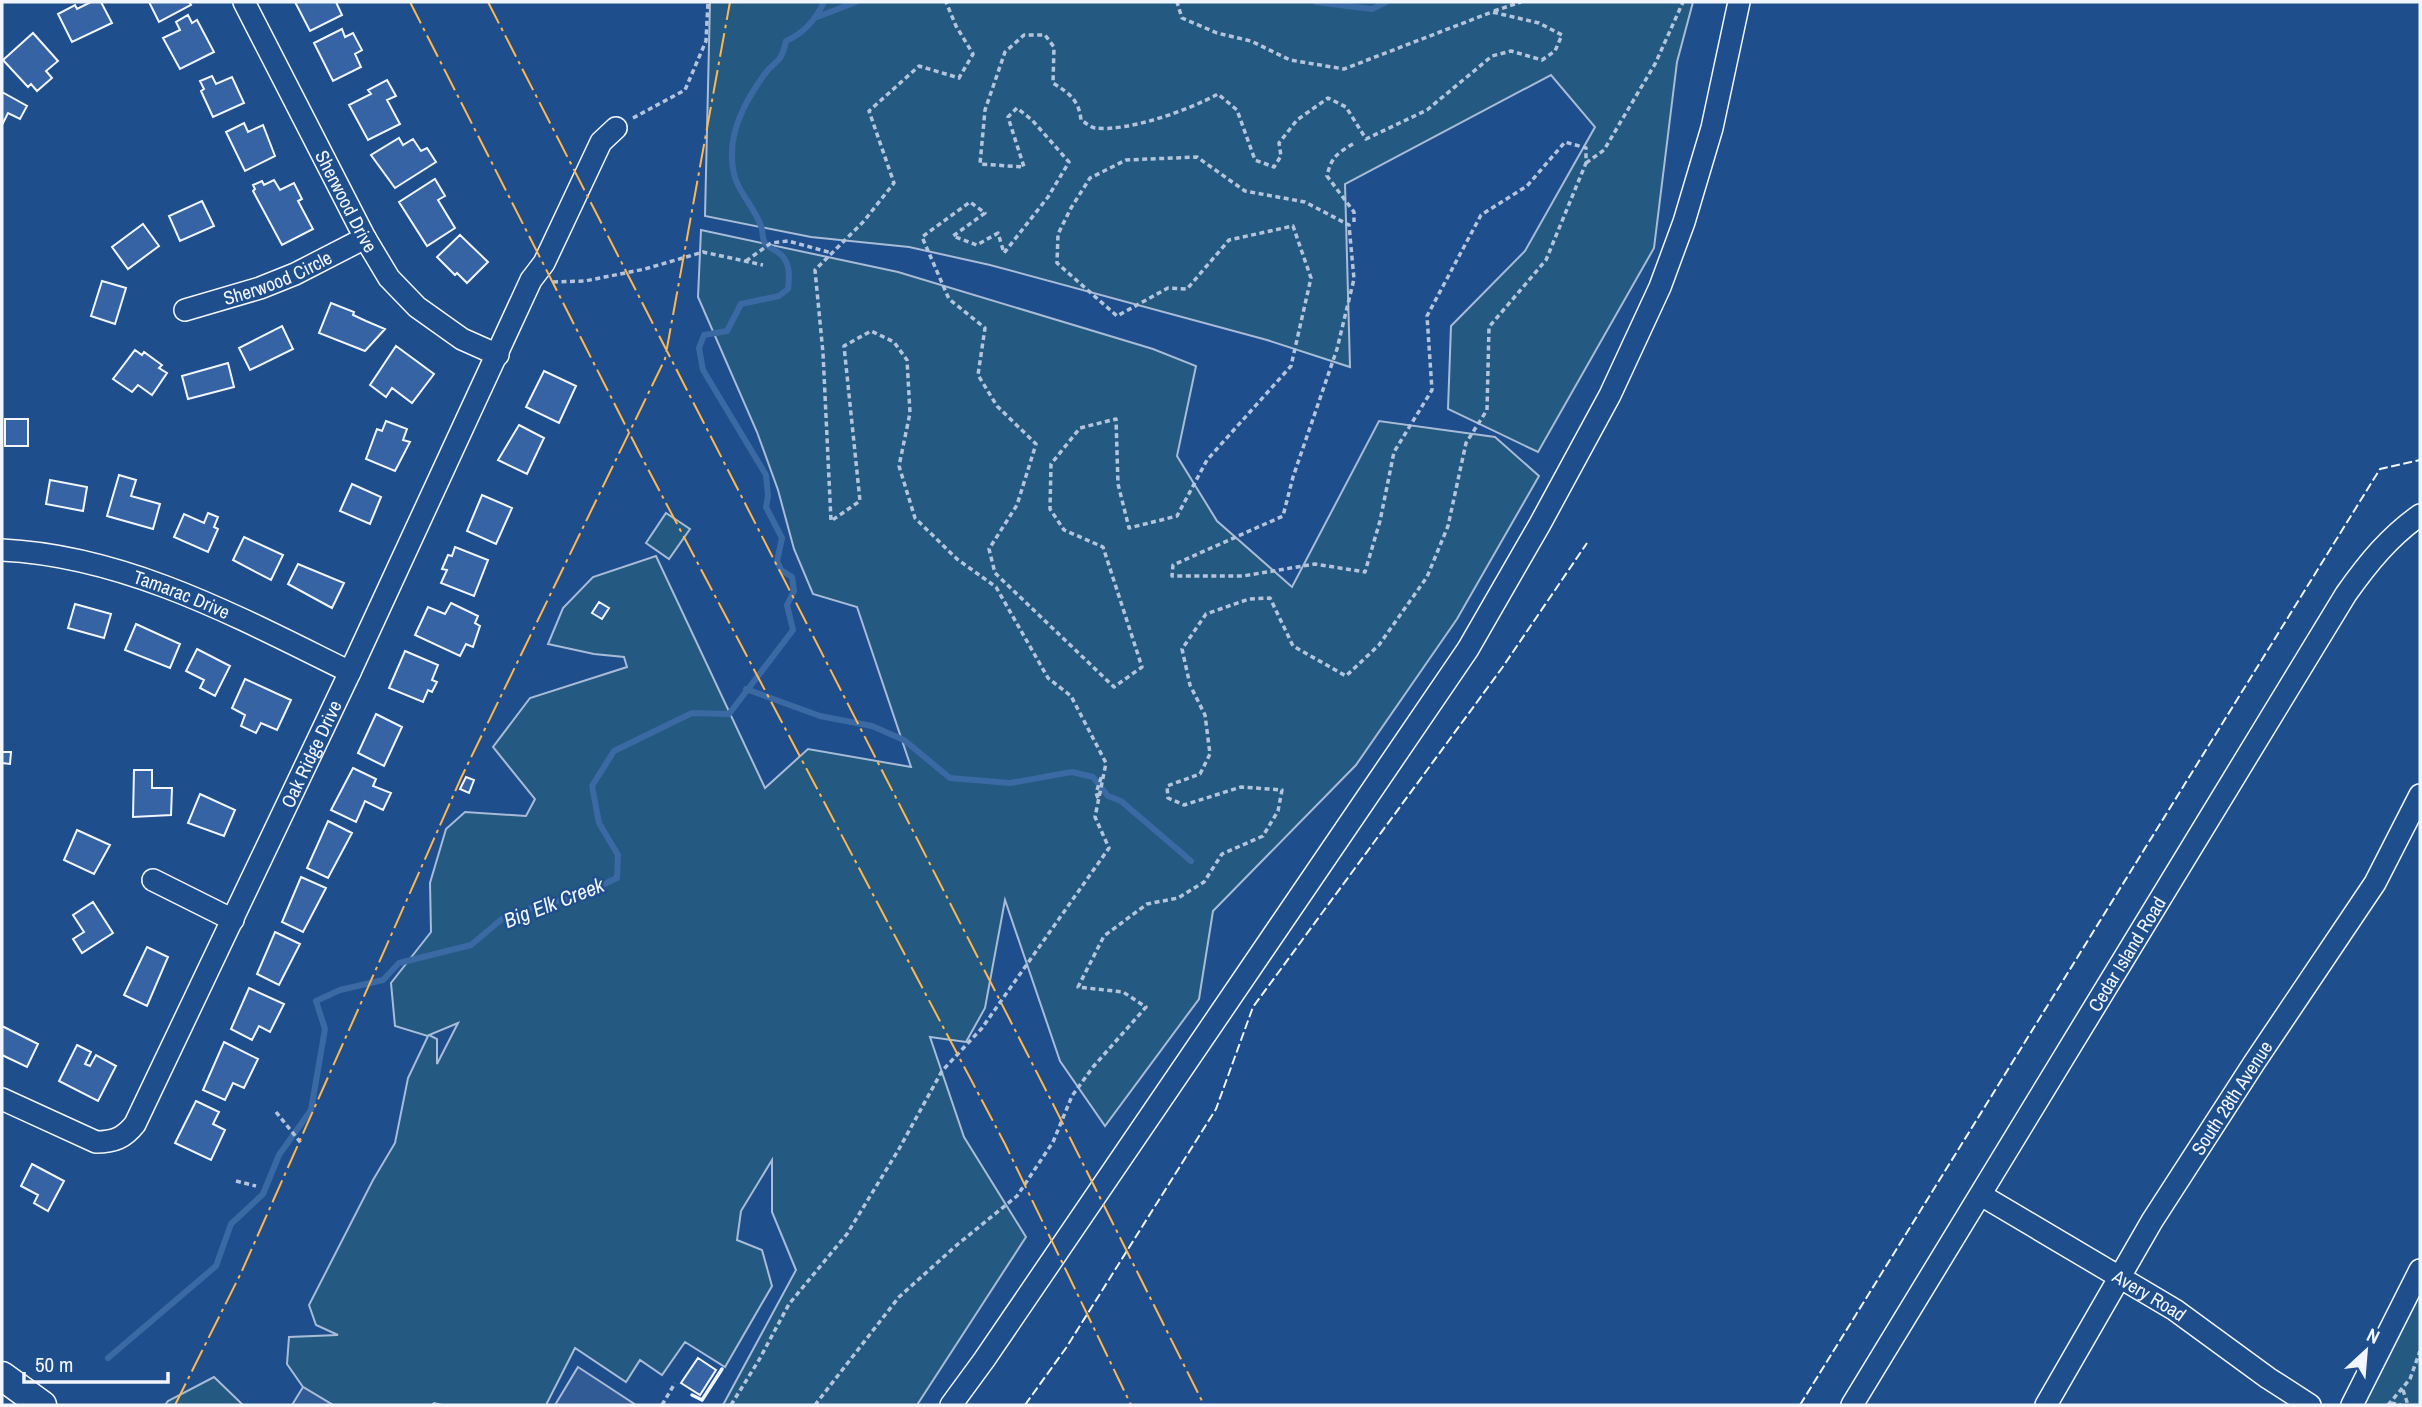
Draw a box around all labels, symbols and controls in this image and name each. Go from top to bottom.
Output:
street label: Sherwood Drive [309,146,384,257]
street label: Sherwood Circle [220,244,336,311]
street label: Tamarac Drive [130,563,234,625]
street label: Oak Ridge Drive [274,696,348,812]
water label: Big Elk Creek [499,870,609,935]
street label: Cedar Island Road [2082,892,2172,1016]
street label: South 28th Avenue [2185,1036,2278,1160]
street label: Avery Road [2107,1263,2192,1327]
north arrow [2331,1316,2401,1386]
text: N [2363,1322,2384,1350]
scale bar [24,1340,168,1384]
text: 50 m [35,1350,73,1379]

